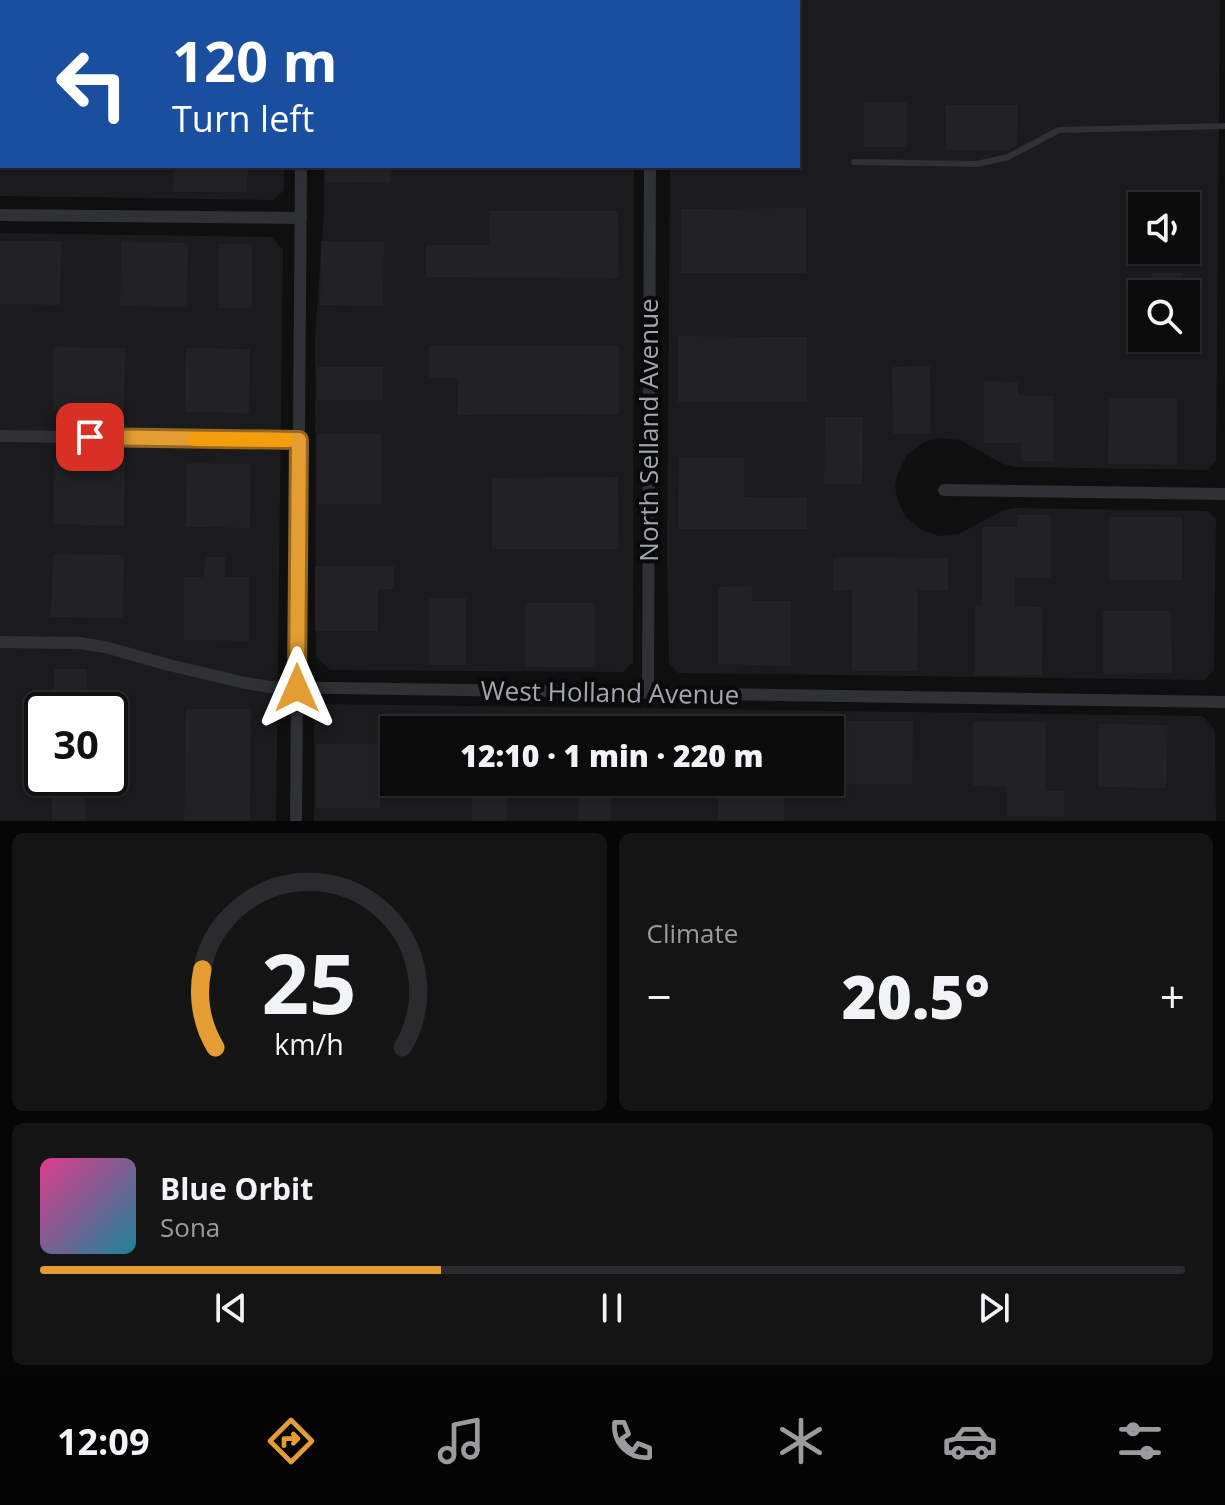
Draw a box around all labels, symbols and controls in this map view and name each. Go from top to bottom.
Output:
text: 120 m [172,22,338,98]
icon: left [40,32,144,136]
text: Turn left [172,94,314,143]
map controls [1128,192,1200,352]
button: sound [1128,192,1200,264]
button: search [1128,280,1200,352]
street label: North Selland Avenue [630,298,666,562]
pin [56,403,124,471]
icon: arrive [68,415,112,459]
position arrow [255,646,339,730]
street label: West Holland Avenue [480,672,740,712]
speed limit sign: 30 [24,692,128,796]
text: 12:10 · 1 min · 220 m [460,735,764,776]
text: Climate [647,915,738,951]
text: 25 [262,925,357,1038]
text: 20.5° [842,955,990,1037]
text: − [647,966,672,1026]
text: + [1160,966,1185,1026]
text: km/h [275,1024,344,1063]
text: Blue Orbit [160,1168,313,1209]
text: Sona [160,1209,220,1245]
icon: previous [209,1286,253,1330]
icon: pause [590,1286,634,1330]
icon: next [972,1286,1016,1330]
icon: directions [263,1413,319,1469]
icon: music [433,1413,489,1469]
icon: phone [603,1413,659,1469]
icon: climate [773,1413,829,1469]
icon: car [942,1413,998,1469]
icon: filters [1112,1413,1168,1469]
text: 12:09 [57,1417,149,1466]

